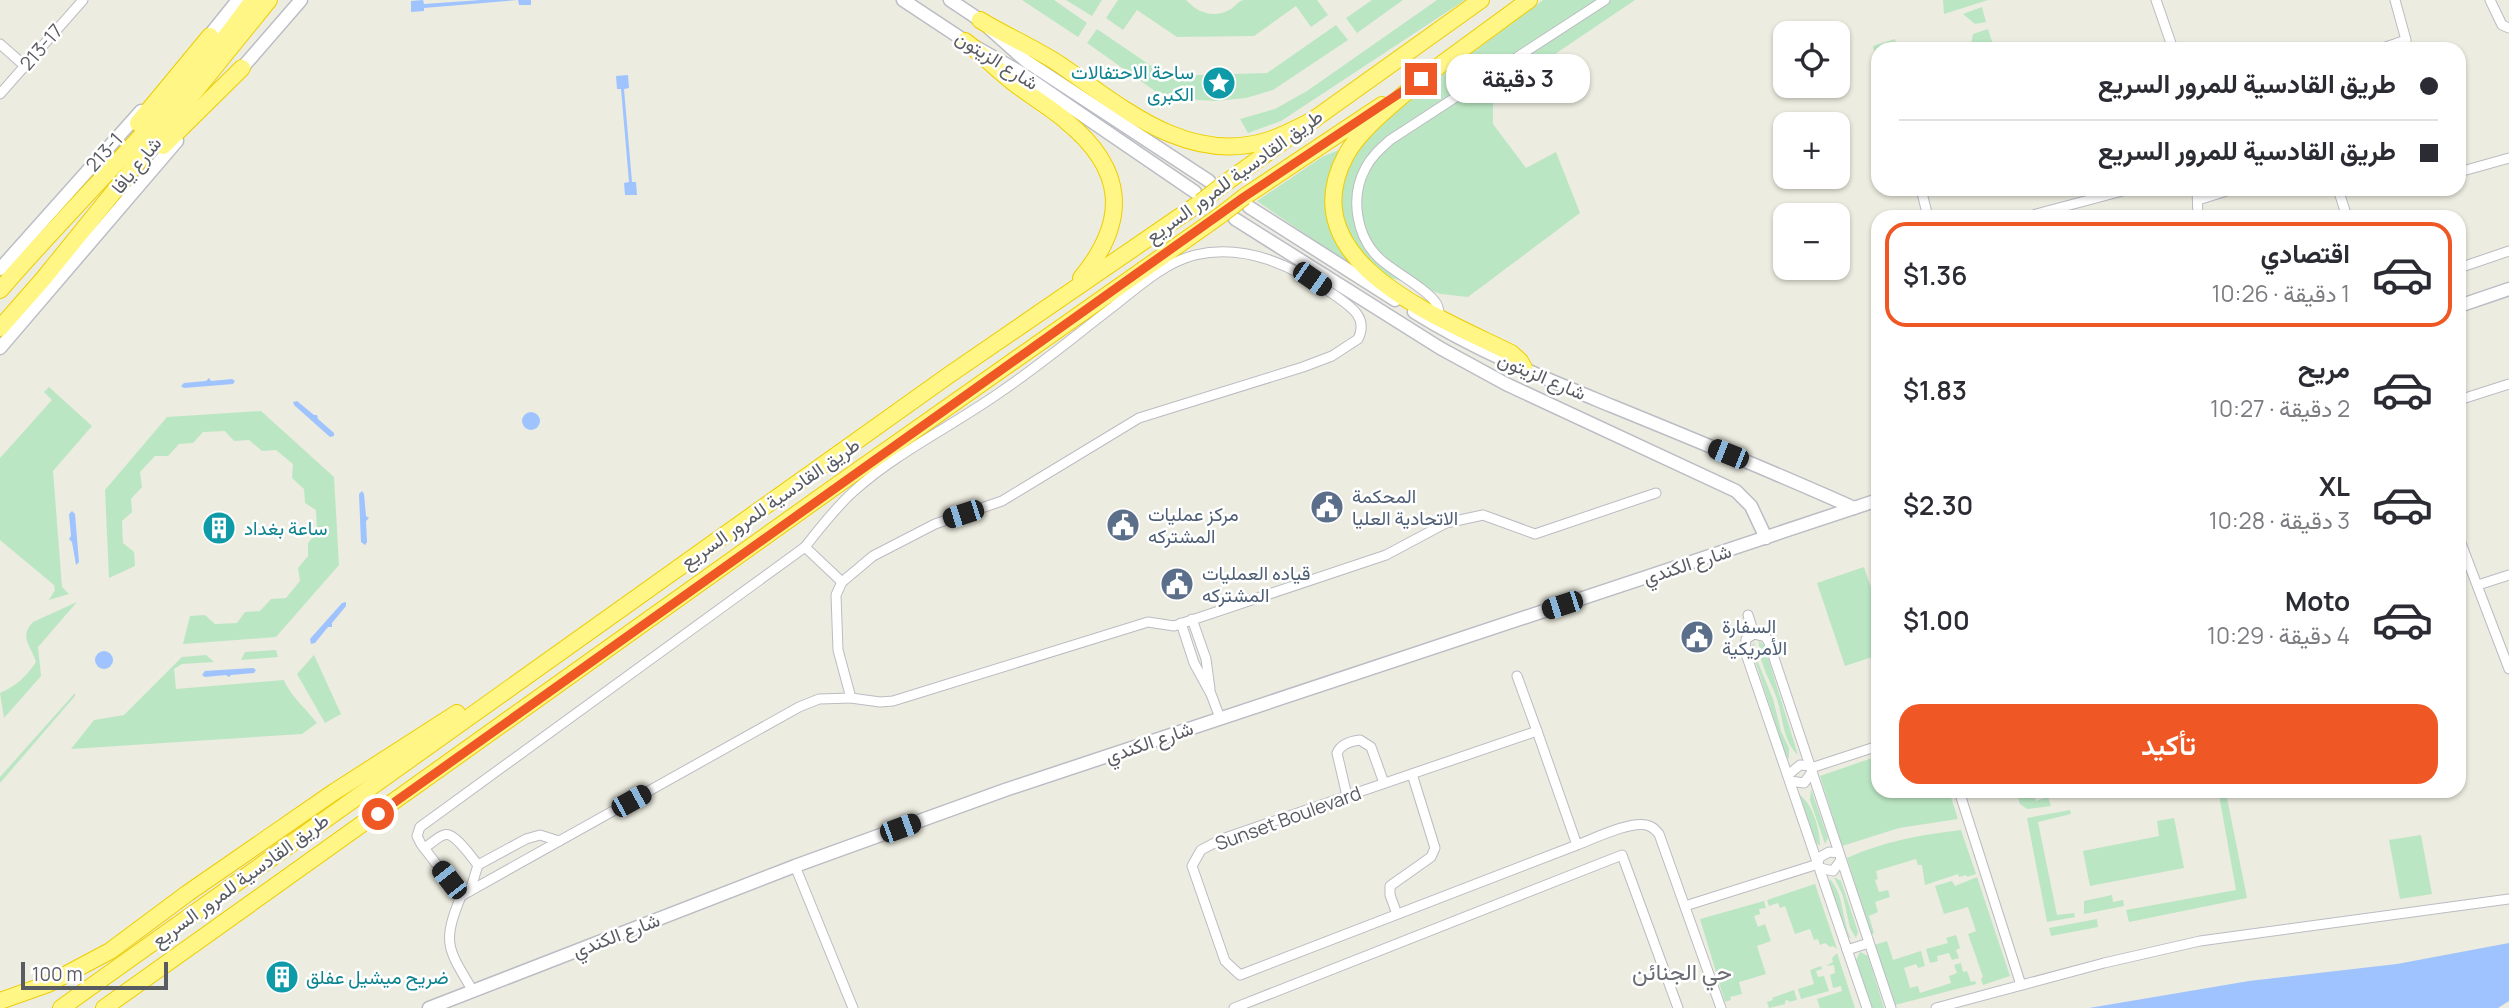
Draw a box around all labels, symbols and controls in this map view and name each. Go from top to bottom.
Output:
street label: 213-17 [14,18,68,76]
map controls [1773,21,1850,280]
button: locate [1773,21,1850,98]
street label: شارع الزيتون [951,24,1043,96]
callout: 3 دقيقة [1446,55,1589,104]
place label: ساحة الاحتفالات الكبرى [1071,59,1194,107]
text: 3 دقيقة [1482,62,1554,94]
route end [1405,63,1437,95]
place icon: ساحة الاحتفالات الكبرى [1200,64,1238,102]
text: طريق القادسية للمرور السريع [2098,65,2396,101]
street label: طريق القادسية للمرور السريع [1140,103,1328,250]
button: + [1773,112,1850,189]
street label: 213-1 [80,127,128,177]
street label: شارع يافا [105,131,167,199]
text: طريق القادسية للمرور السريع [2098,132,2396,168]
button: − [1773,203,1850,280]
text: اقتصادي [2261,235,2350,271]
icon: car [2371,243,2434,306]
text: $1.36 [1903,257,1967,293]
car [1289,258,1336,300]
text: 1 دقيقة · 10:26 [2212,277,2350,309]
street label: شارع الزيتون [1494,346,1590,406]
text: مريح [2298,350,2350,386]
icon: car [2371,358,2434,421]
text: $1.83 [1903,372,1967,408]
text: 2 دقيقة · 10:27 [2210,392,2350,424]
street label: طريق القادسية للمرور السريع [675,431,865,576]
car [1705,436,1752,472]
text: XL [2319,468,2350,504]
icon: car [2371,473,2434,536]
place label: المحكمة الاتحادية العليا [1352,483,1458,531]
text: $2.30 [1903,487,1973,523]
public building icon: المحكمة الاتحادية العليا [1308,488,1346,526]
car [940,498,987,530]
place label: مركز عمليات المشتركه [1148,501,1239,549]
text: 3 دقيقة · 10:28 [2209,504,2350,536]
public building icon: مركز عمليات المشتركه [1104,506,1142,544]
building icon: ساعة بغداد [200,509,238,547]
place label: ساعة بغداد [244,515,328,541]
street label: شارع الكندي [1639,537,1735,593]
place label: قياده العمليات المشتركه [1202,560,1310,608]
public building icon: قياده العمليات المشتركه [1158,565,1196,603]
text: Moto [2285,583,2350,619]
icon: car [2371,588,2434,651]
car [1539,589,1586,621]
text: $1.00 [1903,602,1970,638]
place label: السفارة الأمريكية [1722,613,1787,661]
public building icon: السفارة الأمريكية [1678,618,1716,656]
text: 4 دقيقة · 10:29 [2207,619,2350,651]
button: تأكيد [1899,704,2438,784]
street label: شارع الكندي [1102,715,1197,772]
street label: Sunset Boulevard [1211,780,1365,856]
car [608,782,655,820]
route start [362,798,394,830]
street label: طريق القادسية للمرور السريع [146,807,334,954]
car [877,811,924,845]
car [428,857,471,903]
street label: شارع الكندي [569,906,664,966]
district label: حي الجنائن [1632,955,1732,991]
building icon: ضريح ميشيل عفلق [263,958,301,996]
scale bar [21,959,168,991]
text: 100 m [32,961,83,987]
place label: ضريح ميشيل عفلق [306,964,449,991]

